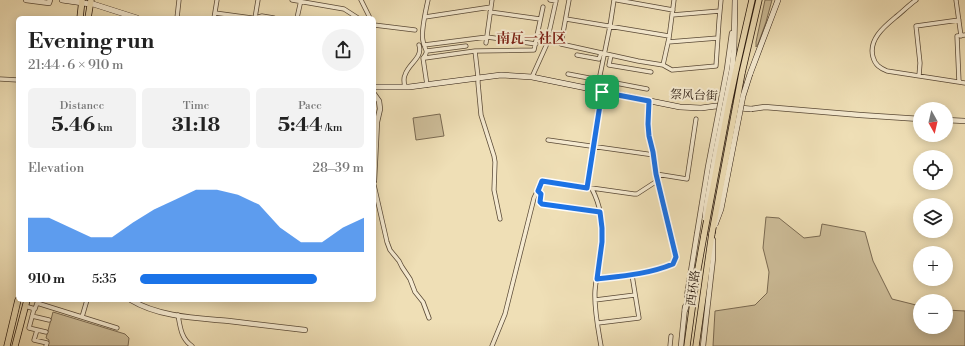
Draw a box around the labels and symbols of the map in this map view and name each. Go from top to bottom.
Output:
district label: 南瓦一社区 [496,30,566,48]
pin [585,75,619,109]
street label: 祭风台街 [670,87,719,104]
north arrow [913,102,953,142]
street label: 西环路 [684,269,703,307]

